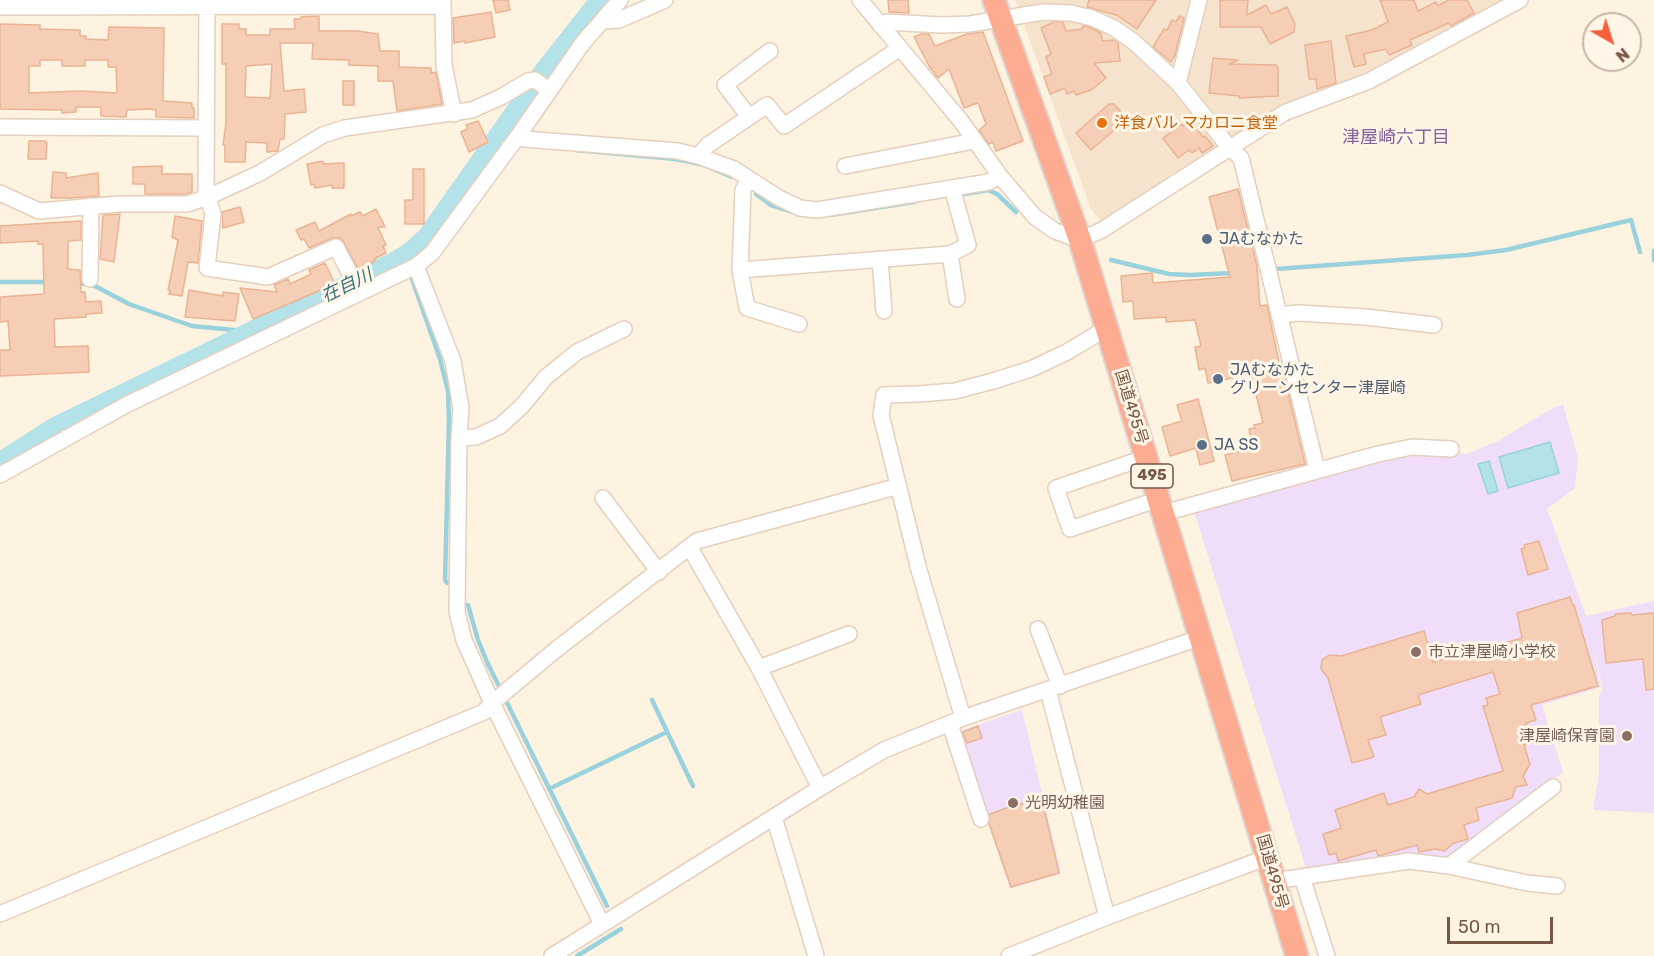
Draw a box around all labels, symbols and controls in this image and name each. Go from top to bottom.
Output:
north arrow [1582,12,1642,72]
text: N [1612,44,1633,66]
place label: 洋食バル マカロニ食堂 [1114,113,1278,133]
marker: 洋食バル マカロニ食堂 [1095,116,1109,130]
district label: 津屋崎六丁目 [1342,127,1450,149]
place label: JAむなかた [1219,229,1304,249]
marker: JAむなかた [1200,232,1214,246]
water label: 在自川 [318,264,376,308]
place label: JAむなかた グリーンセンター津屋崎 [1230,360,1406,398]
street label: 国道495号 [1111,367,1151,447]
marker: JAむなかた グリーンセンター津屋崎 [1211,372,1225,386]
place label: JA SS [1214,435,1258,455]
marker: JA SS [1195,438,1209,452]
road number: 495 [1131,464,1173,488]
place label: 市立津屋崎小学校 [1428,642,1556,662]
marker: 市立津屋崎小学校 [1409,645,1423,659]
place label: 津屋崎保育園 [1519,726,1615,746]
marker: 津屋崎保育園 [1620,729,1634,743]
place label: 光明幼稚園 [1025,793,1105,813]
marker: 光明幼稚園 [1006,796,1020,810]
street label: 国道495号 [1252,832,1292,912]
scale bar [1450,905,1556,943]
text: 50 m [1458,916,1501,938]

